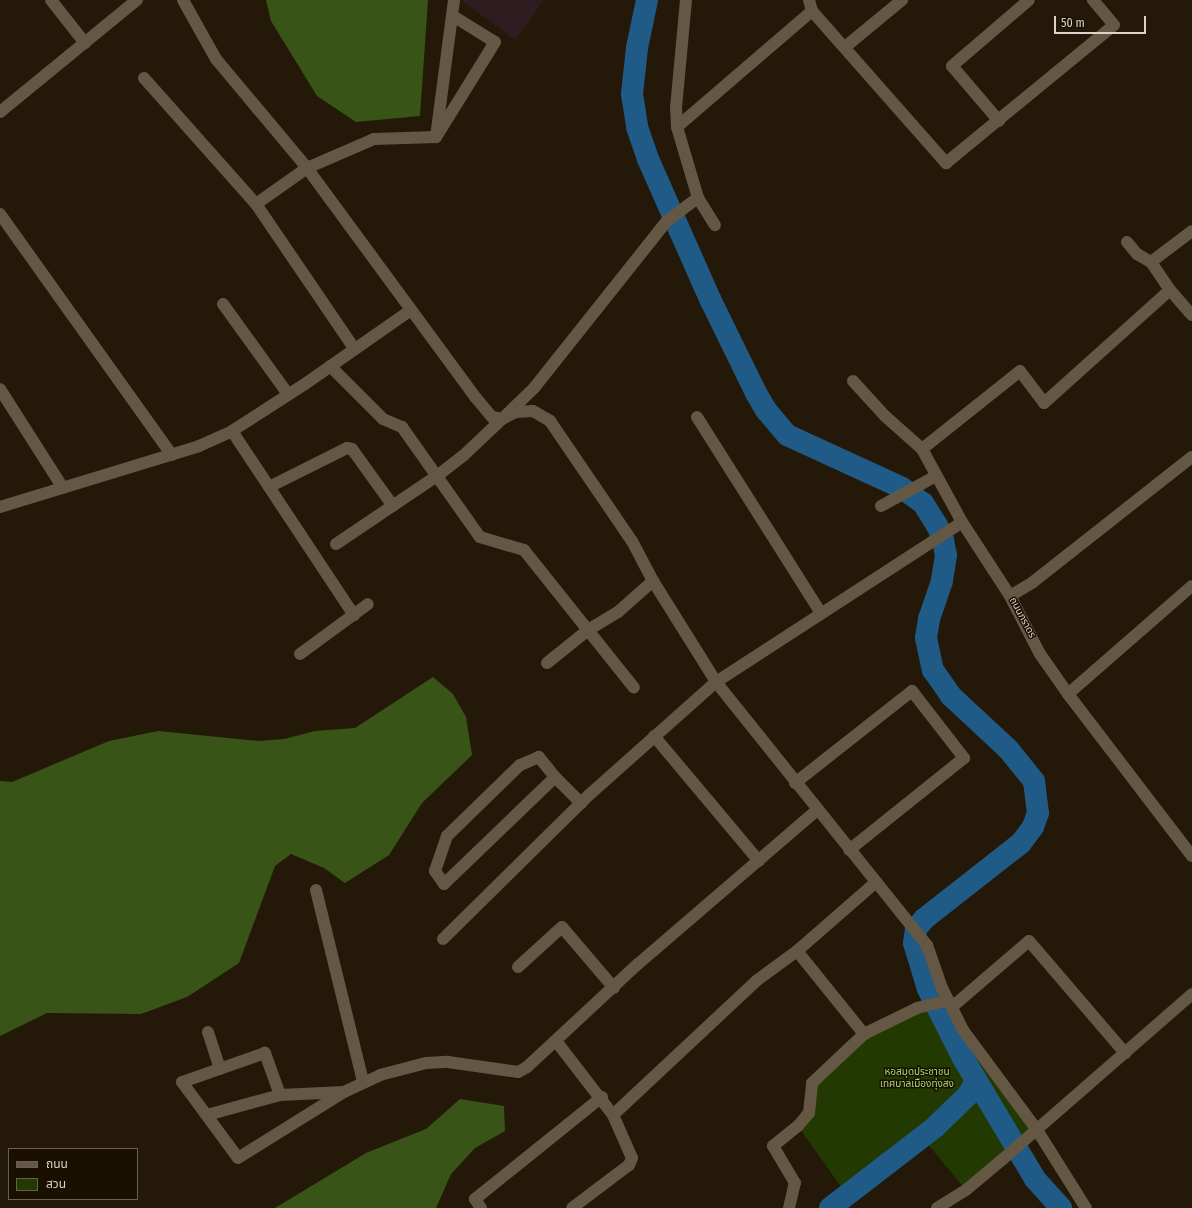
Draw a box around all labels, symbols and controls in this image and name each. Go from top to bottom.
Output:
scale bar [1056,8,1148,34]
text: 50 m [1061,16,1085,30]
street label: ถนนภราดร [1006,596,1038,640]
park label: หอสมุดประชาชน เทศบาลเมืองทุ่งสง [880,1066,954,1090]
legend [8,1148,138,1200]
text: ถนน [46,1157,68,1171]
text: สวน [46,1177,66,1191]

